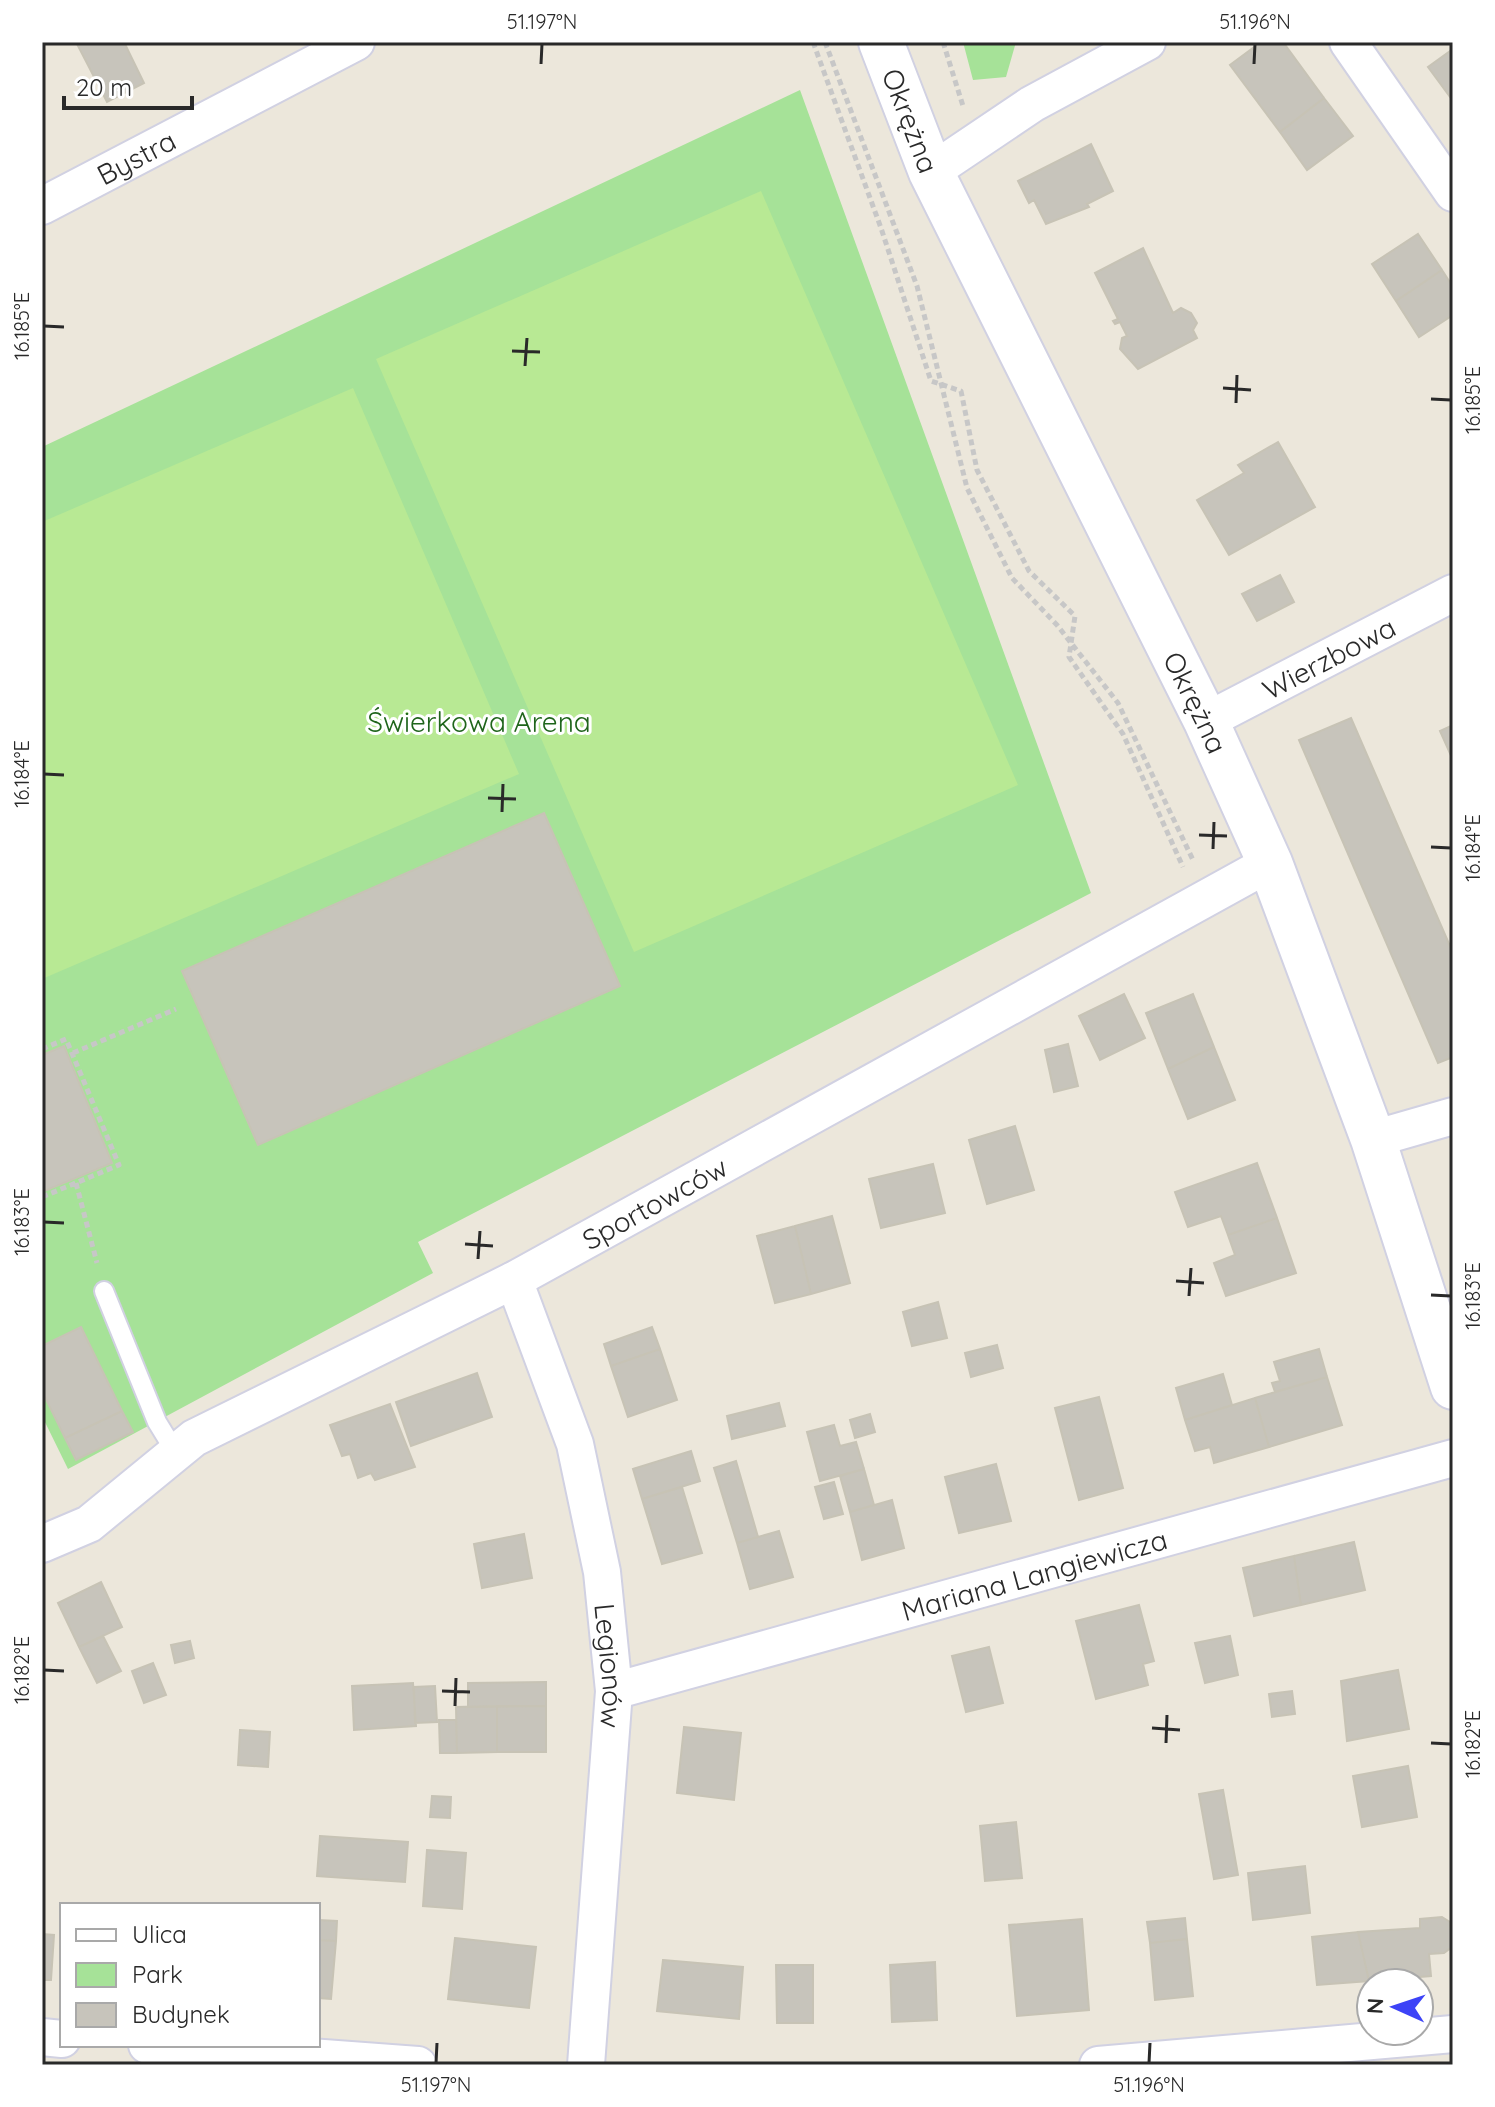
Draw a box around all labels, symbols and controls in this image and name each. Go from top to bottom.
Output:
text: 51.197°N [507,9,577,34]
text: 51.196°N [1219,9,1291,34]
scale bar [64,60,192,110]
street label: Okrężna [875,63,947,178]
text: 20 m [76,72,132,102]
street label: Bystra [91,122,181,192]
text: 16.185°E [9,292,34,360]
text: 16.185°E [1460,366,1485,434]
street label: Wierzbowa [1256,609,1401,706]
street label: Okrężna [1156,645,1236,758]
park label: Świerkowa Arena [367,704,591,739]
text: 16.184°E [9,740,34,808]
text: 16.184°E [1460,814,1485,882]
street label: Sportowców [576,1149,733,1257]
text: 16.183°E [9,1188,34,1256]
text: 16.183°E [1460,1262,1485,1330]
street label: Mariana Langiewicza [897,1521,1171,1628]
street label: Legionów [588,1602,632,1729]
text: 16.182°E [9,1636,34,1704]
text: 16.182°E [1460,1710,1485,1778]
legend [60,1903,320,2047]
text: Ulica [132,1919,187,1949]
text: Park [132,1959,183,1989]
north arrow [1355,1967,1435,2047]
text: N [1361,1997,1389,2015]
text: Budynek [132,1999,230,2029]
text: 51.197°N [401,2072,471,2097]
text: 51.196°N [1113,2072,1185,2097]

